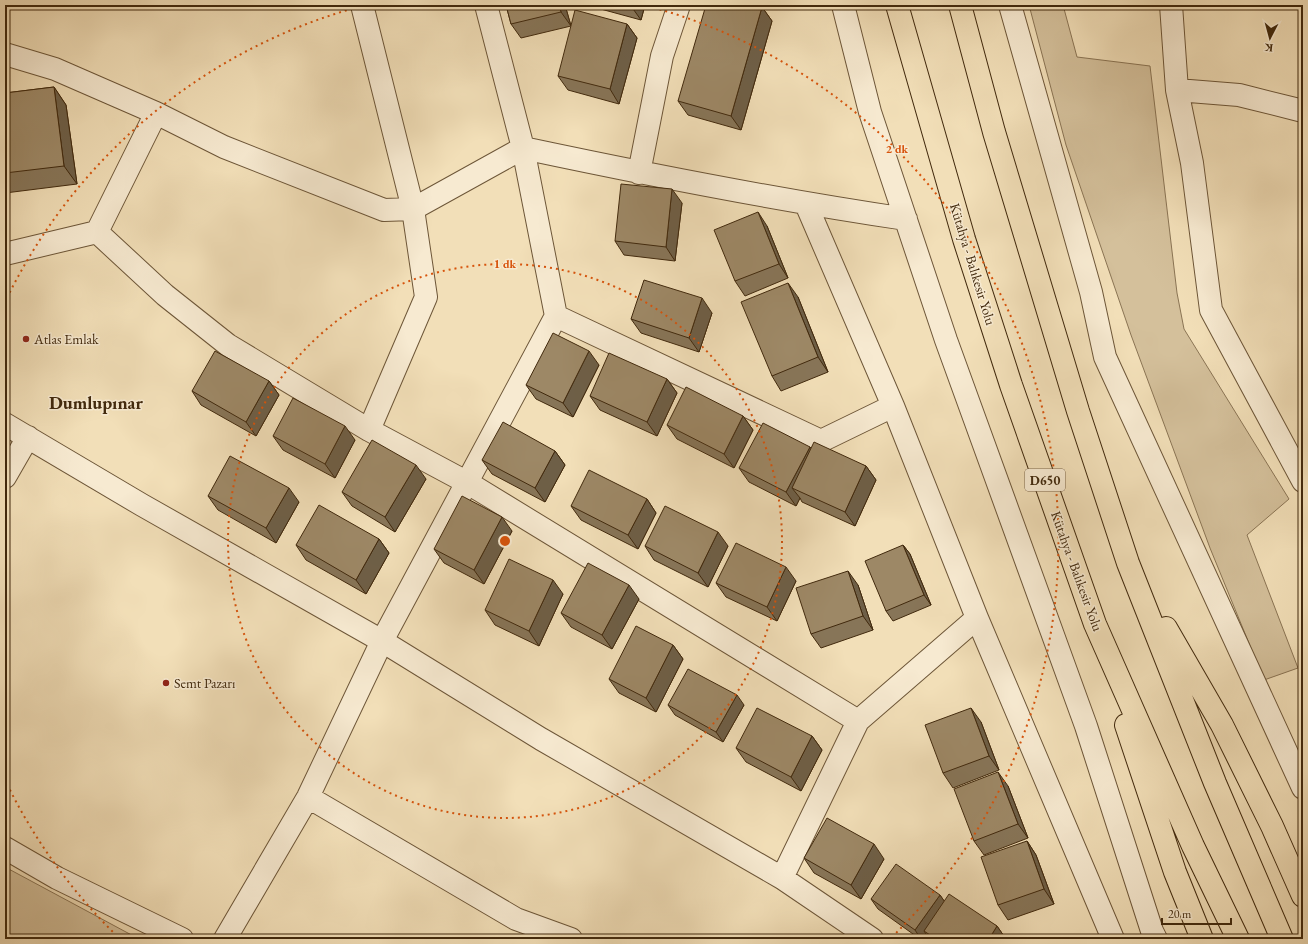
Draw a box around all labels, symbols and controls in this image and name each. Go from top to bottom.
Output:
north arrow [1250,18,1290,58]
text: K [1263,40,1274,55]
text: 2 dk [886,141,909,157]
street label: Kütahya - Balıkesir Yolu [946,201,1000,328]
text: 1 dk [494,256,517,272]
place label: Atlas Emlak [33,330,99,348]
marker: Atlas Emlak [21,334,31,344]
district label: Dumlupınar [49,391,143,414]
road number: D650 [1025,469,1065,491]
street label: Kütahya - Balıkesir Yolu [1047,508,1107,634]
centre of rings [498,534,512,548]
place label: Semt Pazarı [174,674,236,692]
marker: Semt Pazarı [161,678,171,688]
scale bar [1162,900,1231,926]
text: 20 m [1168,906,1192,922]

